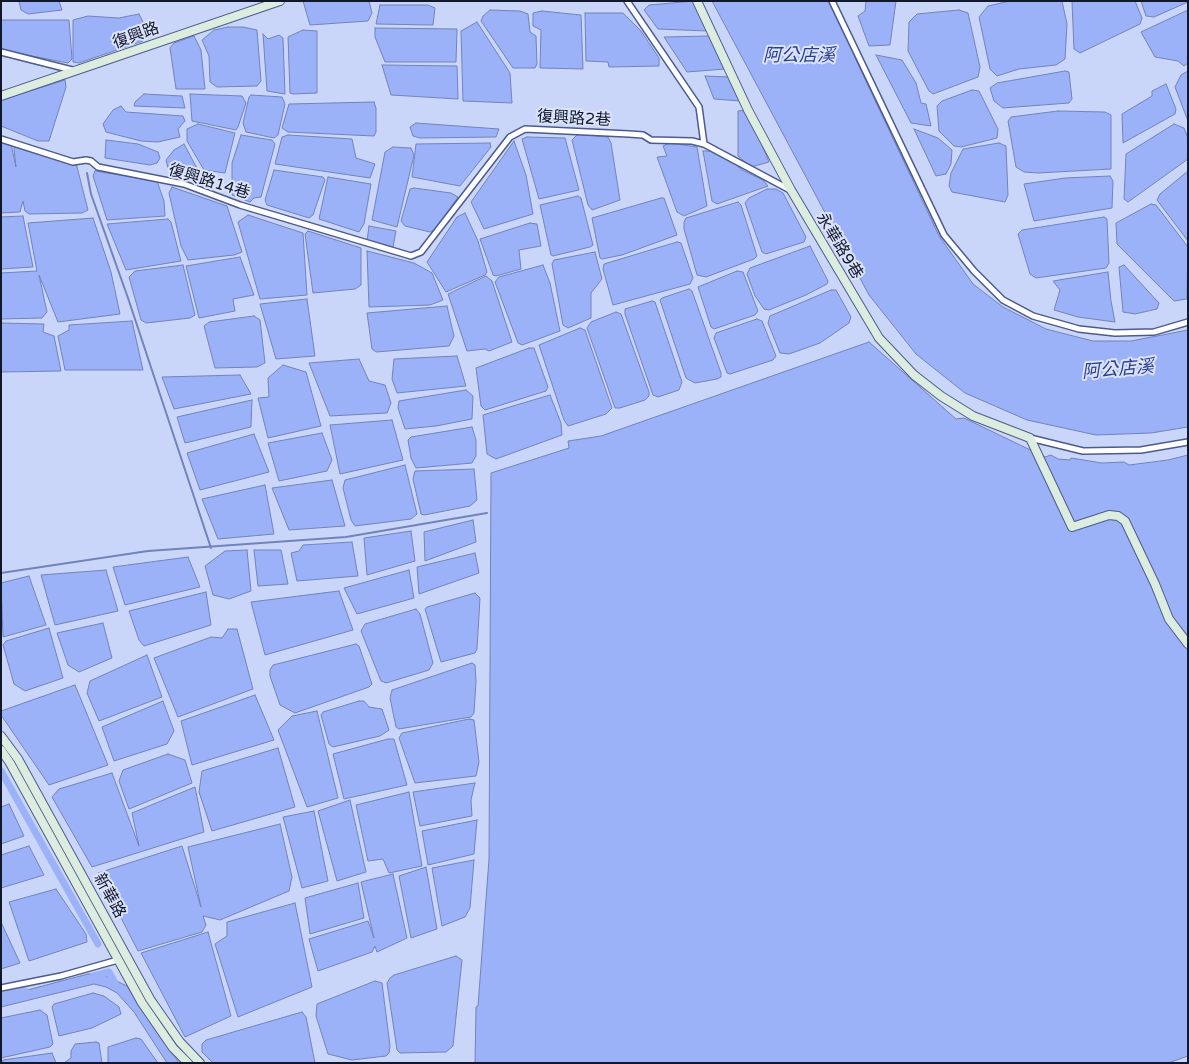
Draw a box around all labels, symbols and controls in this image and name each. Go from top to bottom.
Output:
street label: 復興路 [110,19,162,53]
water label: 阿公店溪 [763,45,835,67]
street label: 復興路2巷 [537,107,611,131]
street label: 復興路14巷 [166,161,252,203]
street label: 永華路9巷 [812,209,866,283]
water label: 阿公店溪 [1081,356,1155,384]
street label: 新華路 [89,870,129,922]

